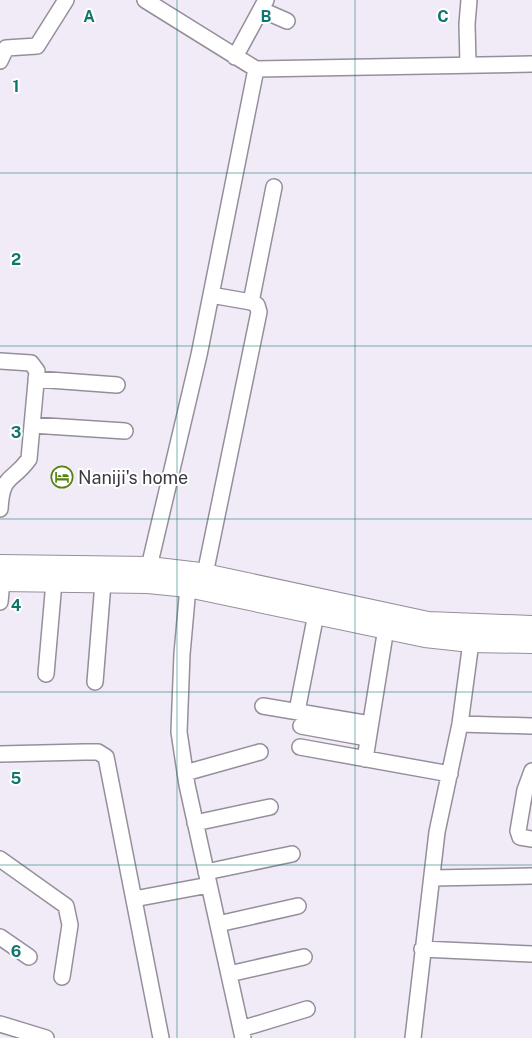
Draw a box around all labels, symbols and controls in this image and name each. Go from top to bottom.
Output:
text: A [83,7,95,26]
text: B [261,7,272,26]
text: C [437,7,449,26]
text: 1 [13,77,19,96]
text: 2 [11,250,21,269]
text: 3 [11,423,21,442]
hotel icon: Naniji's home [50,465,74,489]
place label: Naniji's home [78,467,188,488]
text: 4 [11,596,22,615]
text: 5 [11,769,22,788]
text: 6 [11,942,21,961]

